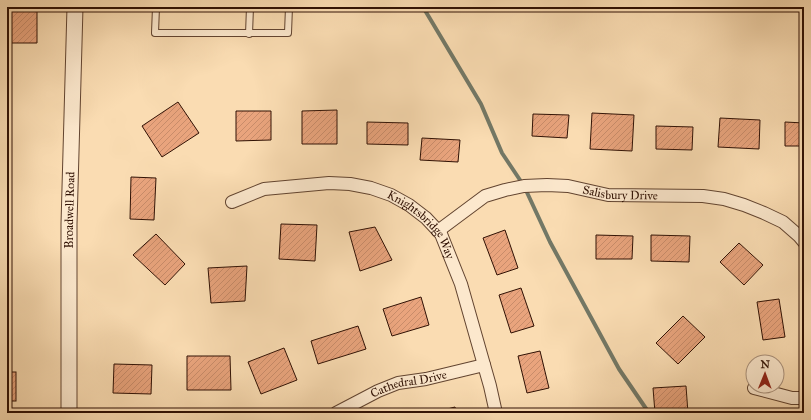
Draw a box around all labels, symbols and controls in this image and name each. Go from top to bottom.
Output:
street label: Broadwell Road [62,171,77,248]
street label: Salisbury Drive [581,183,658,203]
street label: Knightsbridge Way [385,187,457,261]
north arrow [745,354,785,394]
text: N [760,358,771,371]
street label: Cathedral Drive [368,367,448,401]

